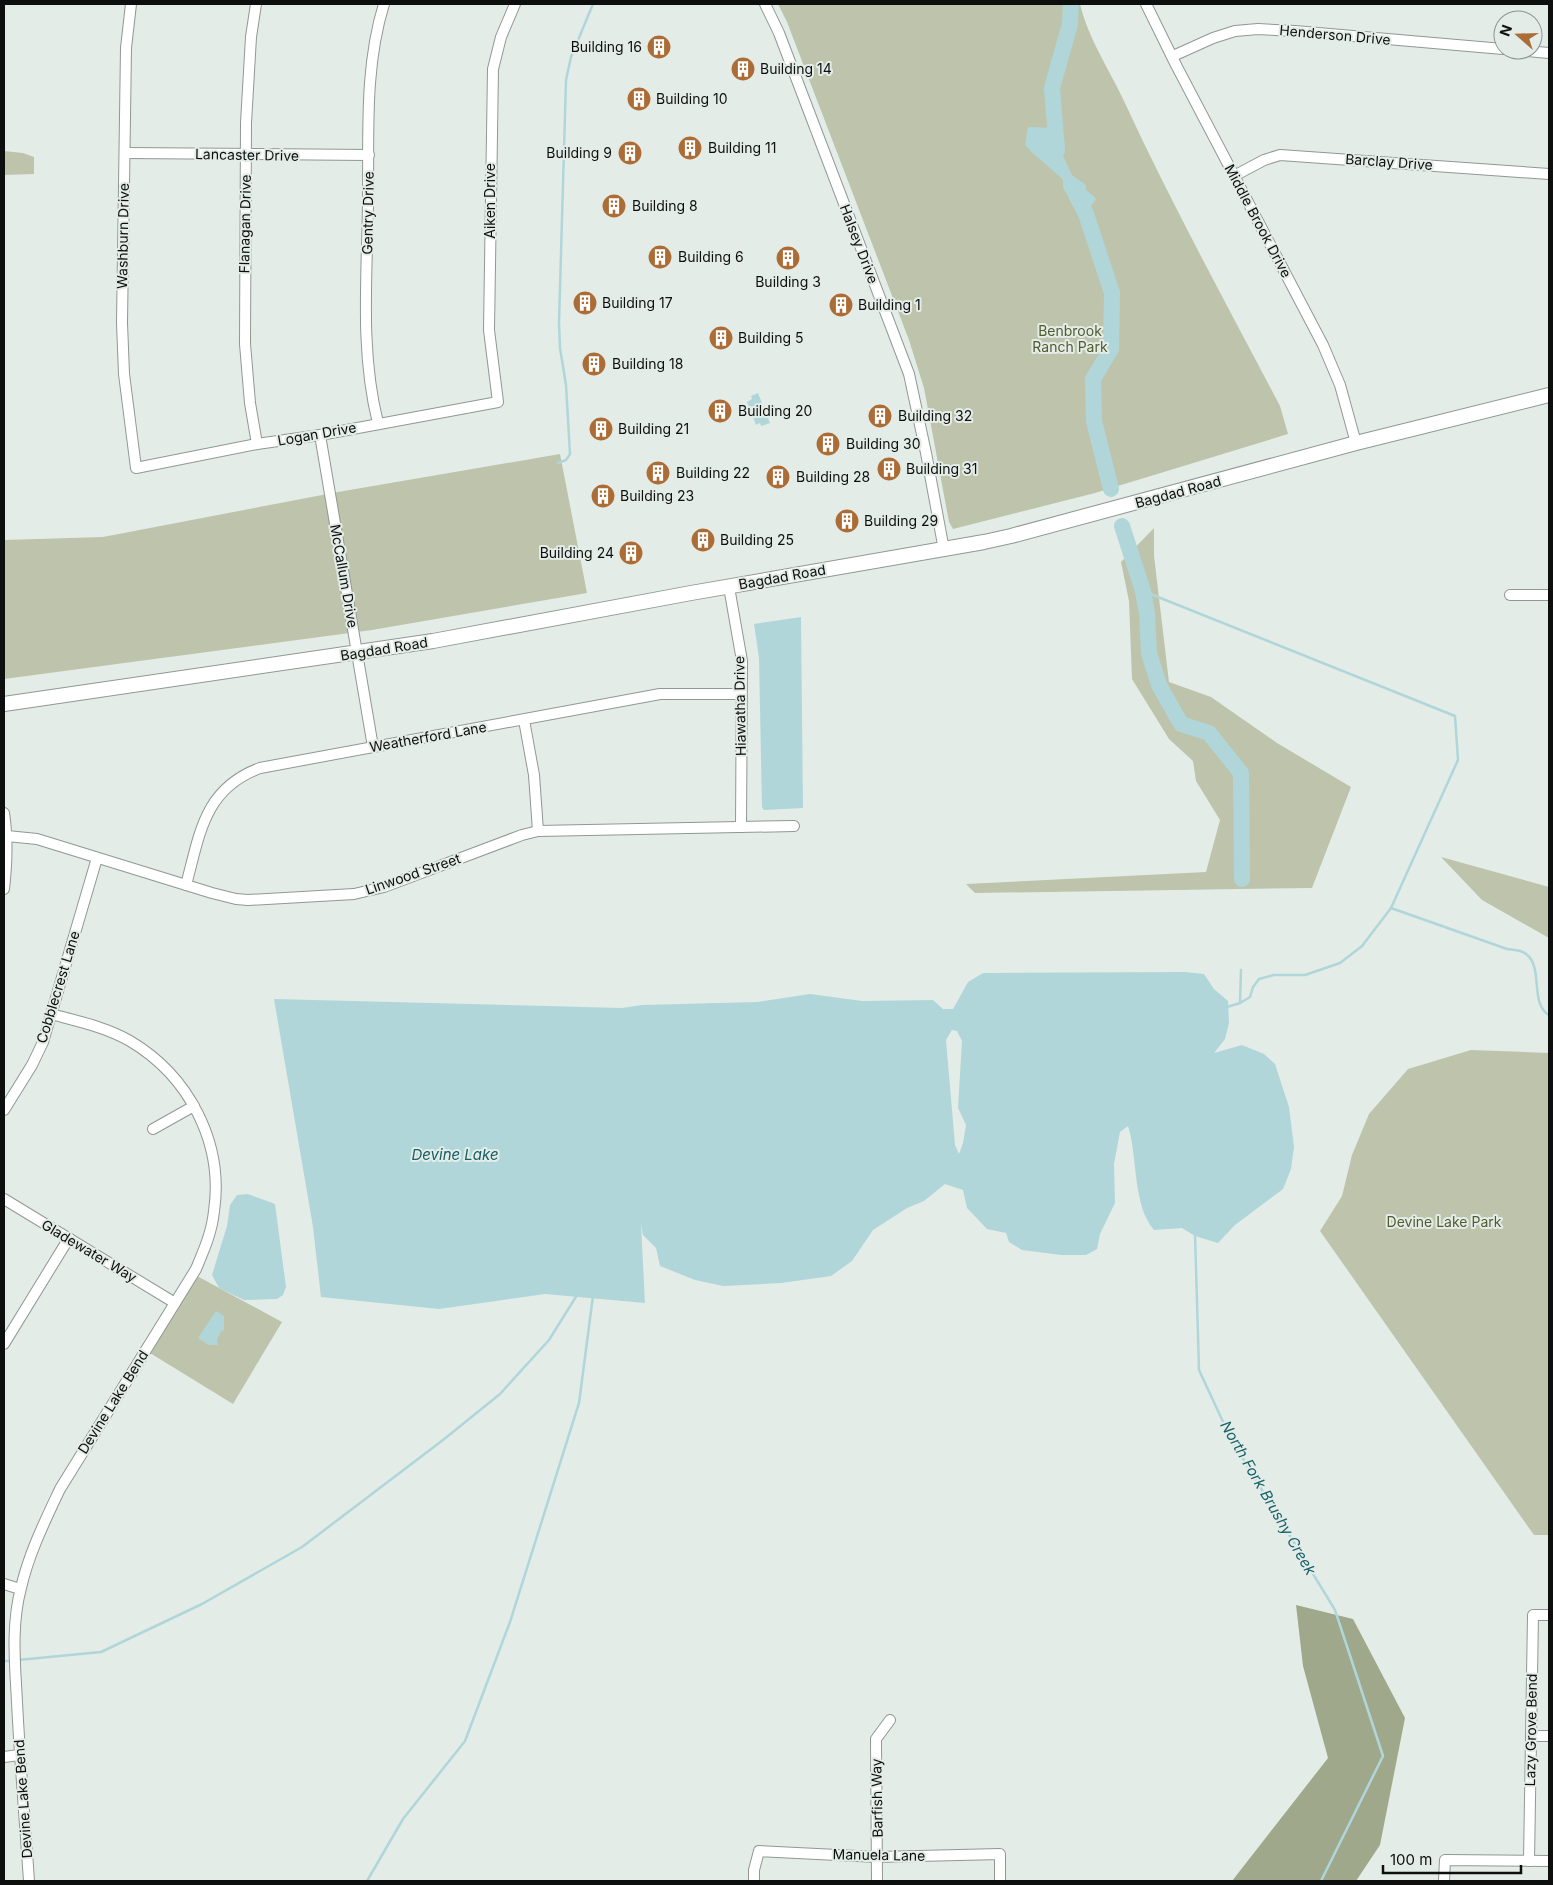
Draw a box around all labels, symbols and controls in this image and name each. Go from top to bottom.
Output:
north arrow [1493,10,1543,60]
street label: Henderson Drive [1279,21,1391,48]
text: N [1496,22,1515,38]
building icon: Building 16 [646,34,672,60]
place label: Building 16 [571,38,642,55]
building icon: Building 14 [730,56,756,82]
place label: Building 14 [760,60,832,77]
building icon: Building 10 [626,86,652,112]
place label: Building 10 [656,90,728,107]
building icon: Building 11 [677,135,703,161]
place label: Building 11 [708,139,776,156]
building icon: Building 9 [617,140,643,166]
place label: Building 9 [546,144,612,161]
street label: Lancaster Drive [195,145,299,164]
street label: Barclay Drive [1345,150,1433,173]
street label: Middle Brook Drive [1221,161,1296,280]
street label: Aiken Drive [481,163,498,239]
street label: Gentry Drive [358,171,377,255]
street label: Flanagan Drive [235,174,254,274]
street label: Washburn Drive [113,183,132,289]
building icon: Building 8 [601,193,627,219]
place label: Building 8 [632,197,698,214]
street label: Halsey Drive [837,202,882,286]
building icon: Building 6 [647,244,673,270]
building icon: Building 3 [775,245,801,271]
place label: Building 6 [678,248,744,265]
place label: Building 3 [755,273,821,290]
building icon: Building 17 [572,290,598,316]
building icon: Building 1 [828,292,854,318]
place label: Building 17 [602,294,673,311]
place label: Building 1 [858,296,921,313]
park label: Benbrook Ranch Park [1032,322,1108,355]
building icon: Building 5 [708,325,734,351]
place label: Building 5 [738,329,804,346]
building icon: Building 18 [581,351,607,377]
place label: Building 18 [612,355,683,372]
building icon: Building 20 [707,398,733,424]
place label: Building 20 [738,402,812,419]
building icon: Building 32 [867,403,893,429]
place label: Building 32 [898,407,972,424]
building icon: Building 21 [588,416,614,442]
street label: Logan Drive [276,418,358,449]
place label: Building 21 [618,420,689,437]
building icon: Building 30 [815,431,841,457]
place label: Building 30 [846,435,920,452]
building icon: Building 31 [876,456,902,482]
building icon: Building 22 [645,460,671,486]
place label: Building 31 [906,460,977,477]
place label: Building 22 [676,464,750,481]
building icon: Building 28 [765,464,791,490]
place label: Building 28 [796,468,870,485]
street label: Bagdad Road [1133,472,1223,511]
building icon: Building 23 [590,483,616,509]
place label: Building 23 [620,487,694,504]
building icon: Building 29 [834,508,860,534]
place label: Building 29 [864,512,938,529]
street label: McCallum Drive [327,523,362,629]
building icon: Building 25 [690,527,716,553]
place label: Building 25 [720,531,794,548]
building icon: Building 24 [618,540,644,566]
place label: Building 24 [540,544,614,561]
street label: Bagdad Road [737,560,827,593]
street label: Bagdad Road [339,633,429,664]
street label: Hiawatha Drive [730,656,749,756]
street label: Weatherford Lane [368,718,488,755]
street label: Linwood Street [363,849,463,898]
street label: Cobblecrest Lane [32,929,83,1045]
water label: Devine Lake [411,1145,499,1164]
park label: Devine Lake Park [1387,1213,1502,1230]
street label: Gladewater Way [39,1215,140,1286]
street label: Devine Lake Bend [74,1347,151,1457]
water label: North Fork Brushy Creek [1216,1417,1321,1579]
street label: Lazy Grove Bend [1521,1673,1540,1787]
street label: Devine Lake Bend [10,1739,35,1859]
street label: Barfish Way [867,1758,886,1838]
scale bar [1383,1842,1520,1874]
street label: Manuela Lane [833,1845,925,1864]
text: 100 m [1390,1850,1432,1869]

